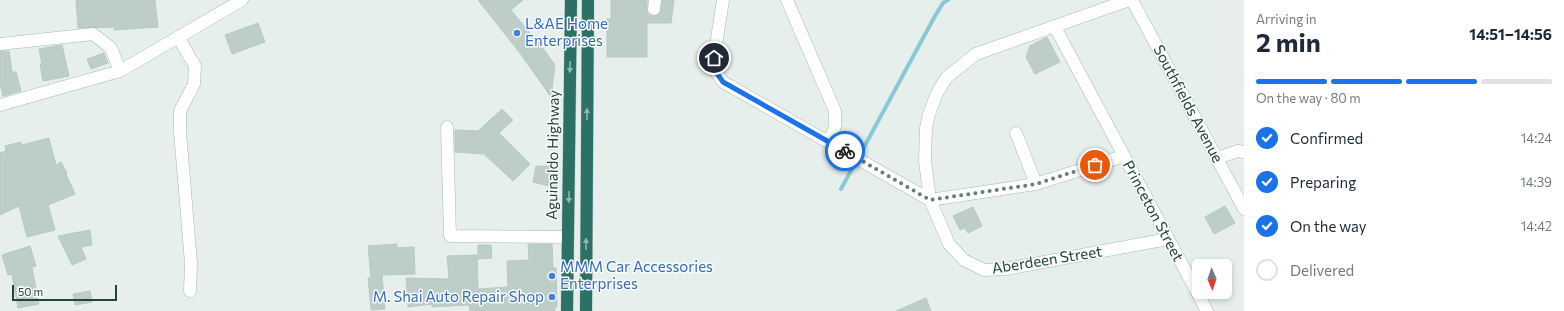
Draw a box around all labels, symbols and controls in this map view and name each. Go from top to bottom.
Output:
text: Arriving in [1256,11,1316,27]
place label: L&AE Home Enterprises [525,14,608,49]
text: 14:51–14:56 [1469,25,1552,43]
text: 2 min [1256,26,1321,57]
marker: L&AE Home Enterprises [512,28,522,38]
pin [697,41,731,75]
street label: Southfields Avenue [1150,42,1228,166]
icon: home [703,47,725,69]
one-way arrow [567,61,573,74]
street label: Aguinaldo Highway [542,90,562,220]
text: On the way · 80 m [1256,90,1361,106]
one-way arrow [584,107,590,120]
icon: check [1256,127,1278,149]
text: Confirmed [1290,129,1363,147]
text: 14:24 [1521,130,1552,146]
courier [825,131,865,171]
icon: bike [834,140,856,162]
pin [1078,148,1112,182]
icon: bag [1084,154,1106,176]
street label: Princeton Street [1120,157,1188,264]
icon: check [1256,171,1278,193]
text: Preparing [1290,173,1356,191]
text: 14:39 [1520,174,1552,190]
one-way arrow [566,191,572,204]
icon: check [1256,215,1278,237]
text: On the way [1290,217,1367,235]
text: 14:42 [1521,218,1552,234]
one-way arrow [583,237,589,250]
street label: Aberdeen Street [991,241,1103,277]
place label: MMM Car Accessories Enterprises [560,257,713,292]
north arrow [1192,259,1232,299]
map controls [1192,259,1232,299]
text: Delivered [1290,261,1354,279]
marker: MMM Car Accessories Enterprises [547,271,557,281]
scale bar [12,283,117,302]
text: 50 m [18,285,43,298]
place label: M. Shai Auto Repair Shop [373,287,544,305]
marker: M. Shai Auto Repair Shop [547,292,557,302]

